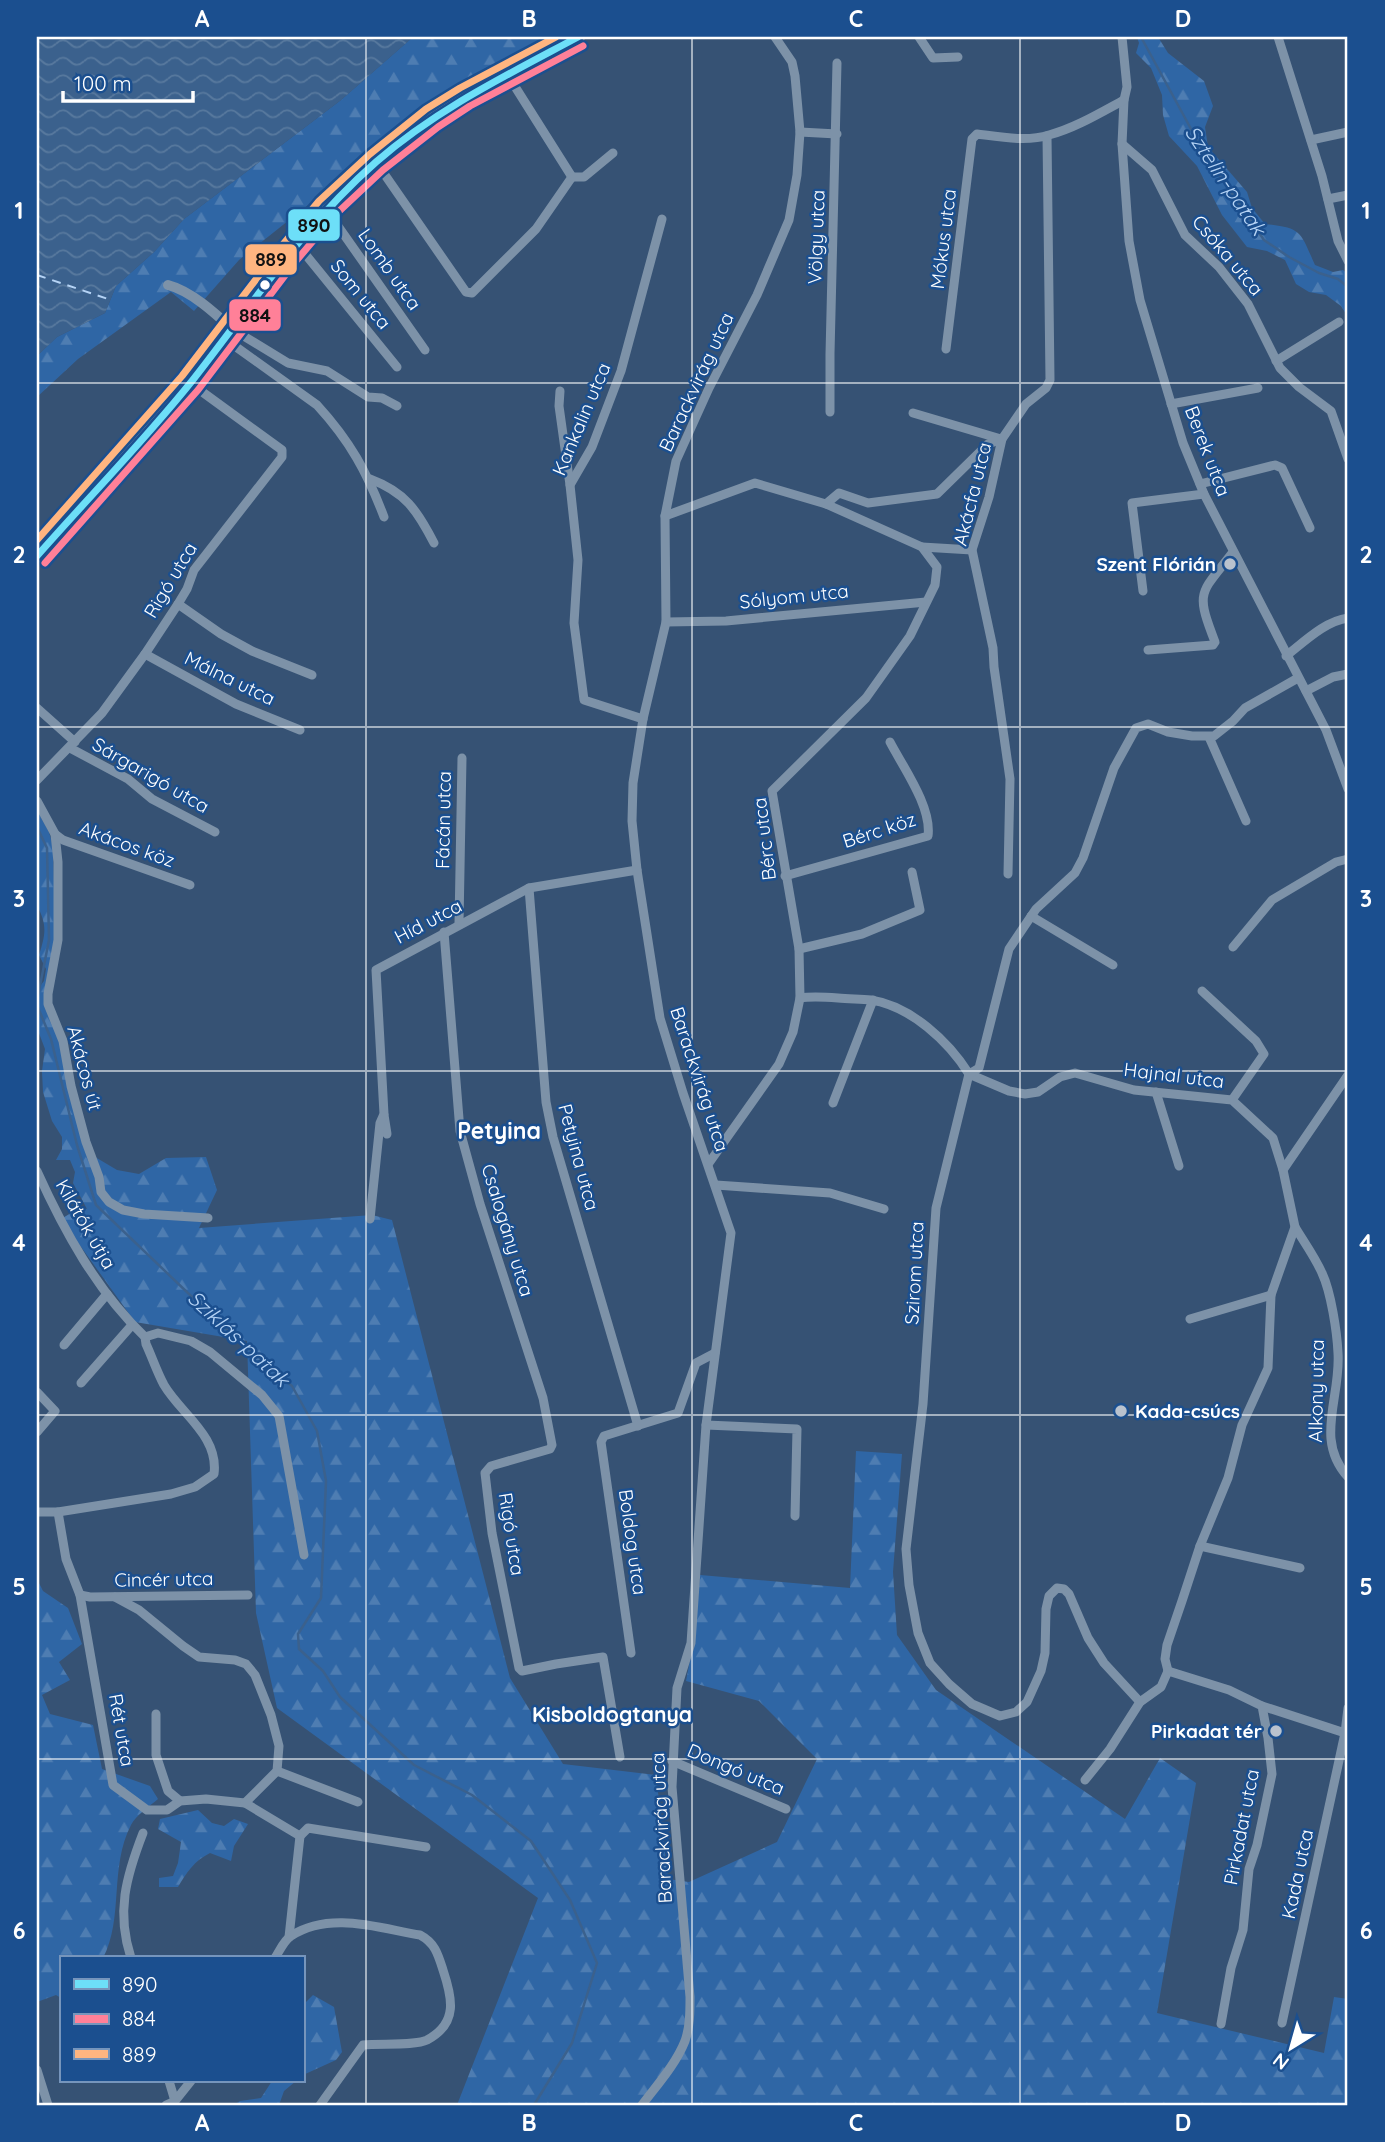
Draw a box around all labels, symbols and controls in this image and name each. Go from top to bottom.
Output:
text: A [195,4,210,33]
text: B [521,4,537,33]
text: C [849,4,863,33]
text: D [1175,4,1191,33]
scale bar [63,60,192,104]
text: 100 m [74,70,132,96]
water label: Sztelin-patak [1180,120,1273,241]
street label: Mókus utca [925,188,961,290]
street label: Völgy utca [802,189,830,285]
text: 1 [15,196,23,225]
text: 1 [1362,196,1370,225]
line badge: 890 [287,208,341,242]
street label: Csóka utca [1187,210,1269,300]
text: 890 [298,213,330,237]
street label: Lomb utca [353,224,427,314]
line badge: 889 [244,243,298,276]
text: 889 [255,247,287,271]
street label: Som utca [325,254,397,334]
unlabelled marker [258,278,272,292]
line badge: 884 [228,298,282,332]
text: 884 [239,303,271,327]
street label: Barackvirág utca [653,309,739,455]
street label: Kankalin utca [547,359,615,479]
street label: Berek utca [1180,403,1236,499]
street label: Akácfa utca [948,440,996,548]
street label: Rigó utca [138,538,202,622]
text: 2 [12,540,26,569]
text: 2 [1359,540,1373,569]
place label: Szent Flórián [1096,552,1216,576]
marker: Szent Flórián [1222,556,1238,572]
street label: Sólyom utca [738,578,850,614]
street label: Málna utca [181,646,279,710]
street label: Sárgarigó utca [88,732,214,818]
street label: Fácán utca [430,771,456,869]
street label: Bérc utca [747,796,781,882]
street label: Bérc köz [839,807,919,853]
street label: Akácos köz [76,816,178,872]
text: 3 [13,884,25,913]
text: 3 [1360,884,1372,913]
street label: Híd utca [390,893,466,949]
street label: Barackvirág utca [665,1004,735,1154]
street label: Akácos út [62,1023,108,1113]
street label: Hajnal utca [1122,1057,1226,1093]
street label: Petyina utca [553,1101,605,1213]
district label: Petyina [457,1116,541,1145]
street label: Csalogány utca [476,1161,540,1299]
street label: Kilátók útja [51,1175,121,1273]
street label: Szirom utca [899,1221,929,1325]
text: 4 [12,1228,26,1257]
text: 4 [1359,1228,1373,1257]
water label: Sziklás-patak [183,1284,297,1393]
street label: Alkony utca [1303,1339,1329,1443]
place label: Kada-csúcs [1135,1399,1240,1423]
marker: Kada-csúcs [1113,1403,1129,1419]
street label: Boldog utca [614,1488,652,1596]
street label: Rigó utca [494,1491,530,1577]
street label: Cincér utca [114,1566,214,1592]
text: 5 [12,1572,26,1601]
text: 5 [1359,1572,1373,1601]
street label: Rét utca [104,1692,140,1768]
district label: Kisboldogtanya [532,1701,692,1727]
place label: Pirkadat tér [1151,1719,1262,1743]
marker: Pirkadat tér [1268,1723,1284,1739]
street label: Dongó utca [684,1738,788,1800]
street label: Barackvirág utca [645,1752,677,1904]
street label: Pirkadat utca [1218,1767,1264,1887]
street label: Kada utca [1276,1827,1318,1921]
text: 6 [13,1916,25,1945]
text: 6 [1360,1916,1372,1945]
legend [60,1956,304,2082]
text: 890 [122,1971,158,1997]
text: 884 [122,2005,156,2031]
north arrow [1256,2012,1326,2082]
text: 889 [122,2041,156,2067]
text: N [1268,2048,1294,2075]
text: A [195,2108,210,2137]
text: B [521,2108,537,2137]
text: C [849,2108,863,2137]
text: D [1175,2108,1191,2137]

